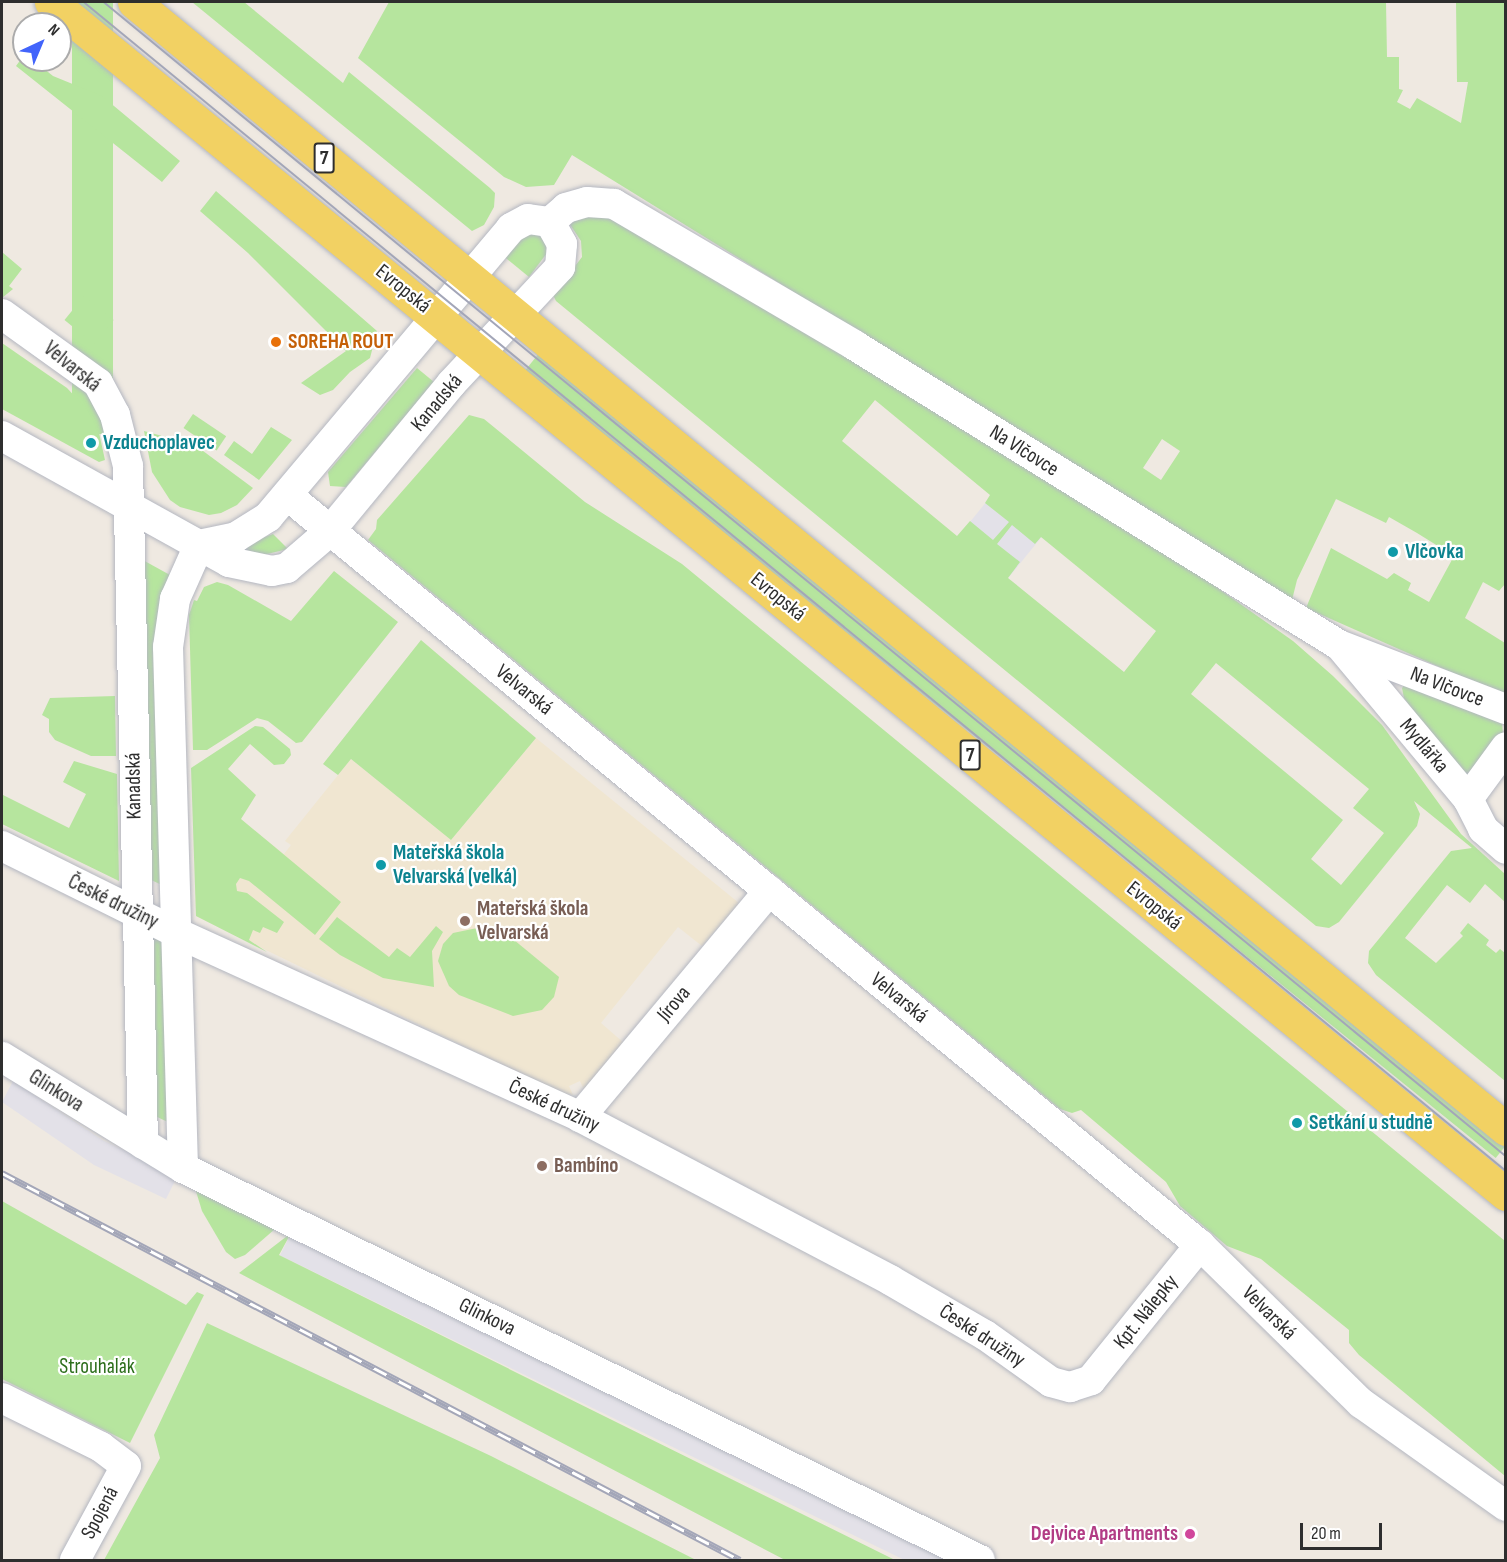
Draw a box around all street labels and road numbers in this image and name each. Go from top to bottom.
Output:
road number: 7 [314,141,334,175]
street label: Evropská [370,259,436,319]
street label: Velvarská [38,336,106,398]
street label: Kanadská [406,369,468,437]
street label: Na Vlčovce [985,420,1063,482]
street label: Evropská [745,567,811,627]
street label: Velvarská [490,659,558,721]
street label: Na Vlčovce [1407,661,1487,713]
street label: Mydlářka [1394,714,1454,778]
road number: 7 [960,738,980,772]
street label: Kanadská [121,752,147,820]
street label: České družiny [64,869,162,935]
street label: Evropská [1121,876,1187,936]
street label: Velvarská [865,967,933,1029]
street label: Jírova [652,981,696,1027]
street label: Glinkova [24,1064,88,1118]
street label: České družiny [505,1074,603,1138]
street label: Kpt. Nálepky [1109,1270,1183,1354]
street label: Velvarská [1237,1281,1301,1345]
street label: Glinkova [455,1293,519,1341]
street label: České družiny [934,1299,1030,1373]
street label: Spojená [76,1483,124,1543]

